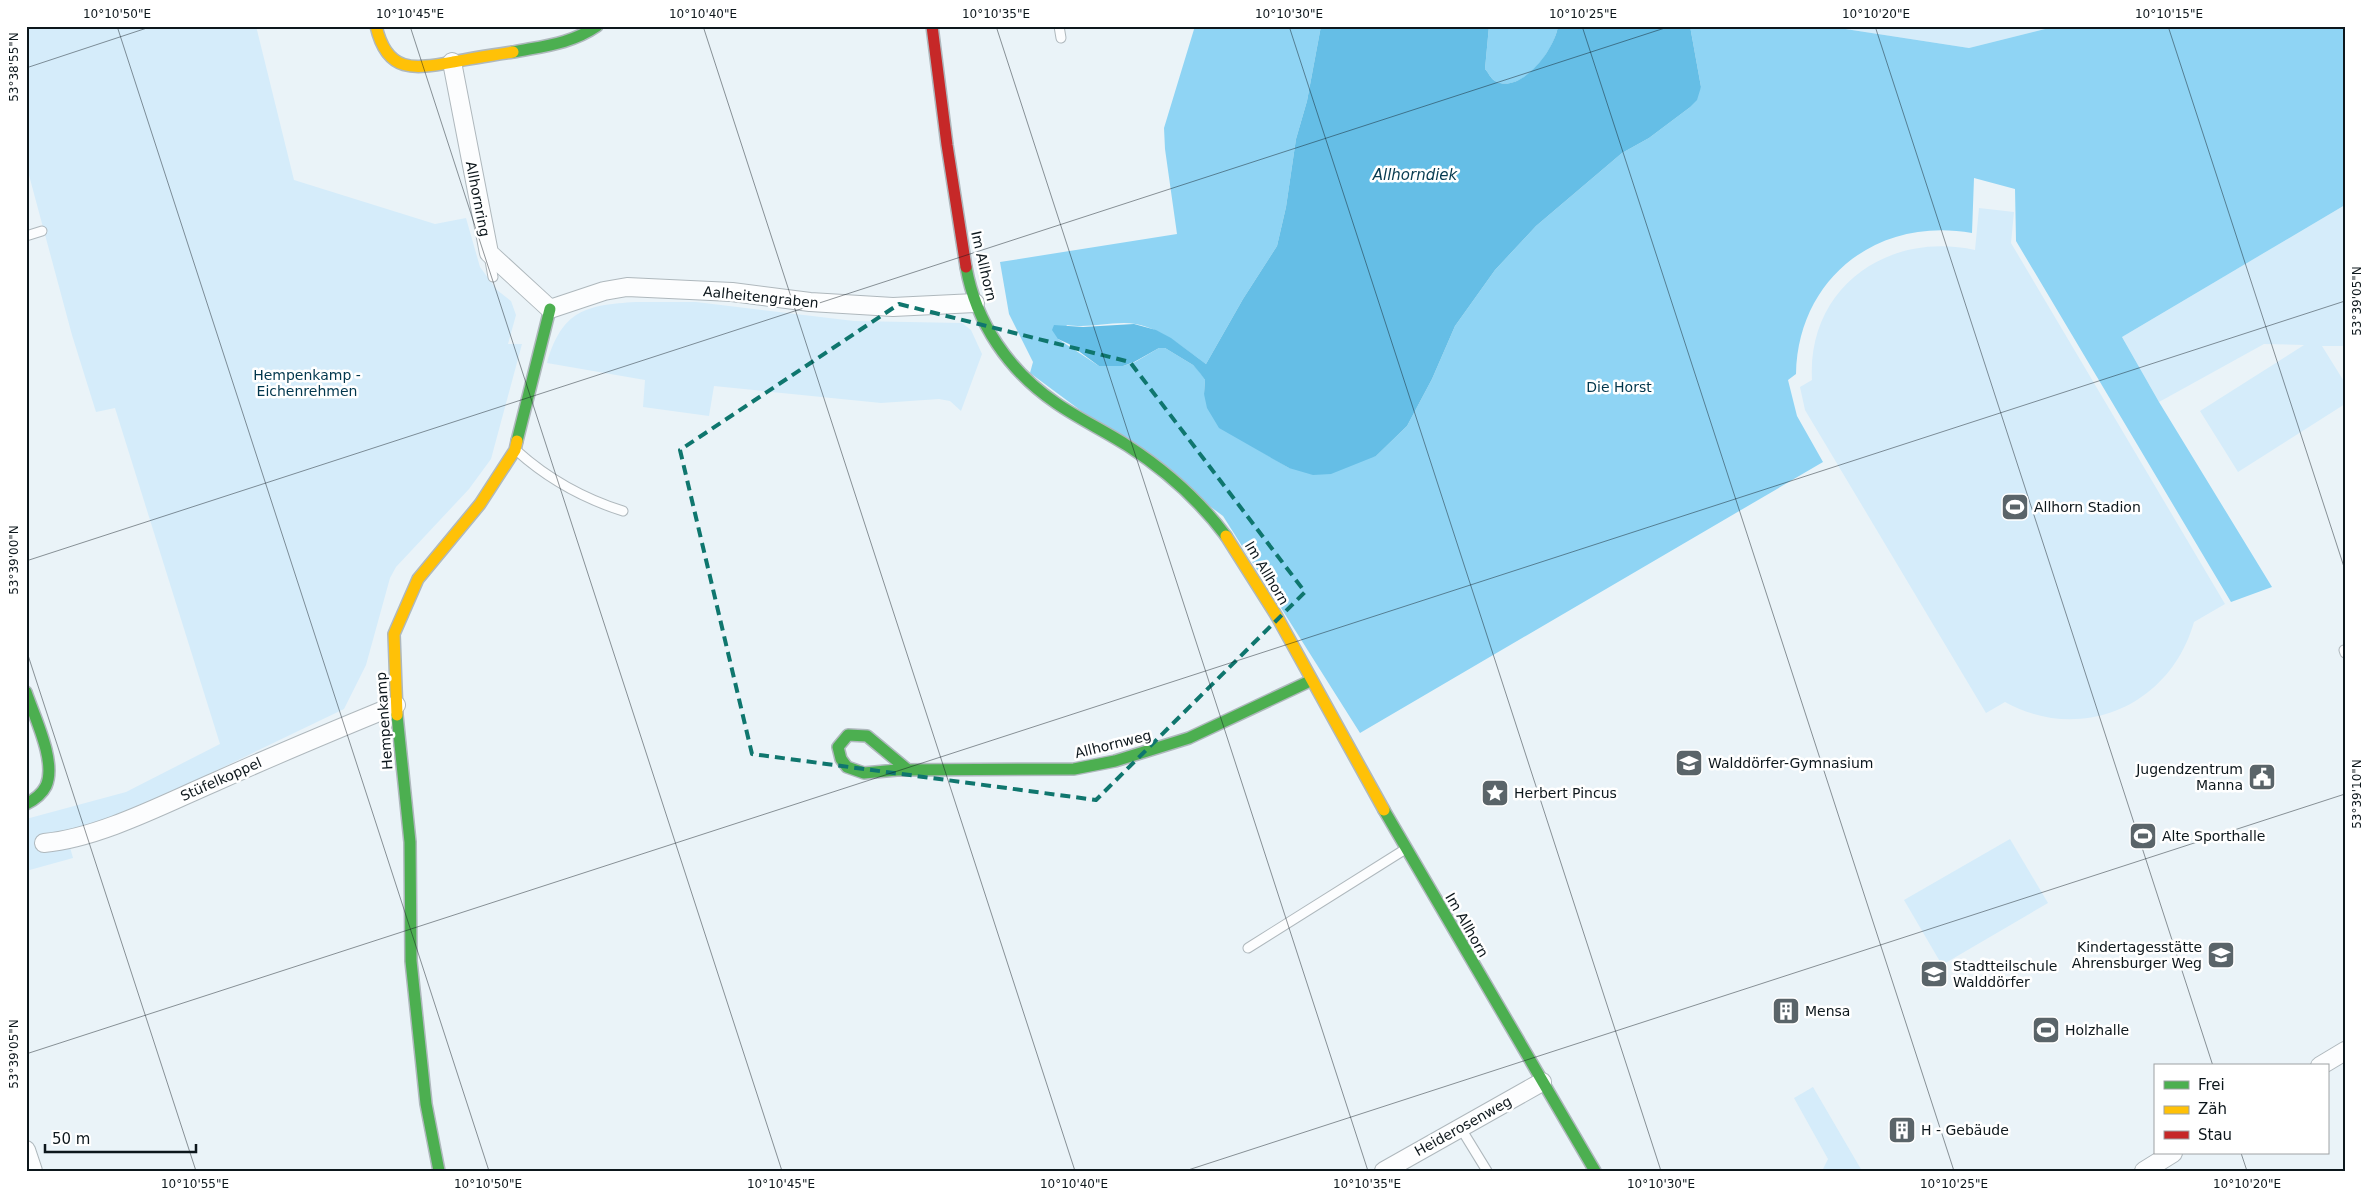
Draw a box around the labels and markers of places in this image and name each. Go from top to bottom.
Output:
sports icon: Allhorn Stadion [2000,492,2030,522]
place label: Allhorn Stadion [2034,499,2141,515]
school or university icon: Walddörfer-Gymnasium [1674,748,1704,778]
place label: Walddörfer-Gymnasium [1708,755,1873,771]
place label: Jugendzentrum Manna [2135,761,2243,793]
public building icon: Jugendzentrum Manna [2247,762,2277,792]
place icon: Herbert Pincus [1480,778,1510,808]
place label: Herbert Pincus [1514,785,1617,801]
sports icon: Alte Sporthalle [2128,821,2158,851]
place label: Alte Sporthalle [2162,828,2265,844]
place label: Kindertagesstätte Ahrensburger Weg [2072,939,2202,971]
school or university icon: Kindertagesstätte Ahrensburger Weg [2206,940,2236,970]
place label: Stadtteilschule Walddörfer [1953,958,2057,990]
school or university icon: Stadtteilschule Walddörfer [1919,959,1949,989]
building icon: Mensa [1771,996,1801,1026]
place label: Mensa [1805,1003,1850,1019]
sports icon: Holzhalle [2031,1015,2061,1045]
place label: Holzhalle [2065,1022,2129,1038]
building icon: H - Gebäude [1887,1115,1917,1145]
place label: H - Gebäude [1921,1122,2009,1138]

